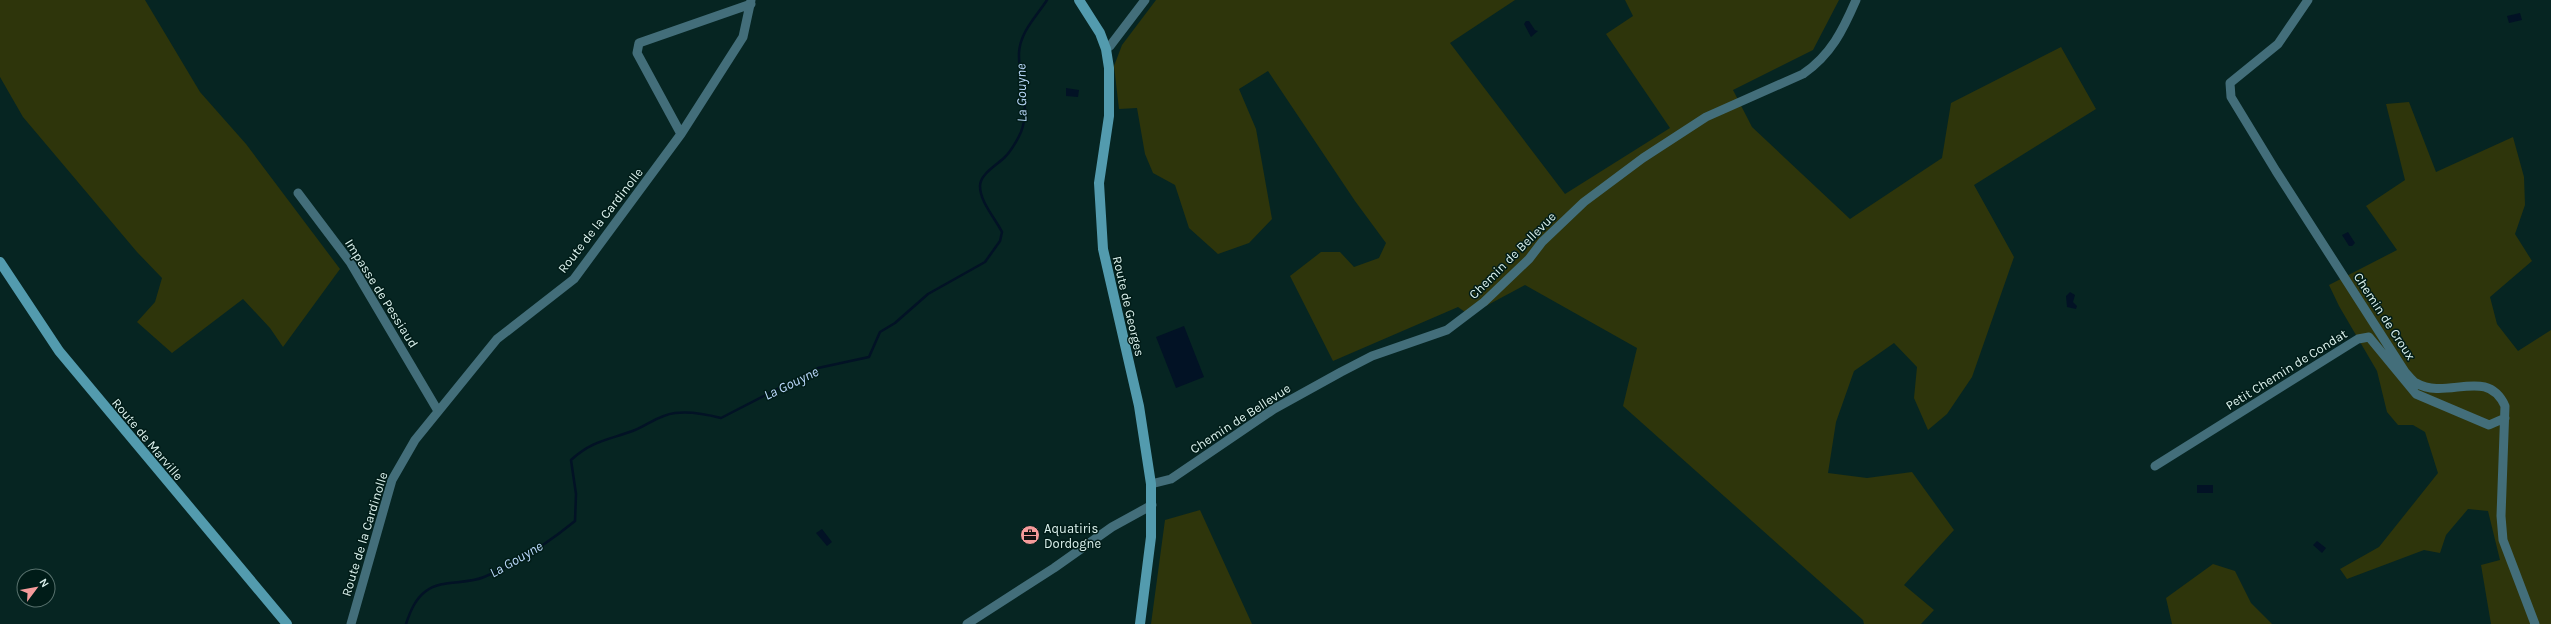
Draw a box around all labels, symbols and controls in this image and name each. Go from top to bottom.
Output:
water label: La Gouyne [1012,63,1031,123]
street label: Route de la Cardinolle [555,165,646,276]
street label: Chemin de Bellevue [1466,209,1559,302]
street label: Impasse de Pessiaud [342,236,421,350]
street label: Route de Georges [1110,254,1147,358]
street label: Chemin de Croux [2351,270,2419,363]
street label: Petit Chemin de Condat [2223,326,2350,413]
water label: La Gouyne [761,363,822,404]
street label: Chemin de Bellevue [1187,380,1294,456]
street label: Route de Marville [109,395,186,484]
street label: Route de la Cardinolle [338,470,391,598]
place label: Aquatiris Dordogne [1044,521,1101,551]
office icon: Aquatiris Dordogne [1019,524,1041,546]
water label: La Gouyne [487,537,546,581]
north arrow [16,568,56,608]
text: N [36,576,52,590]

